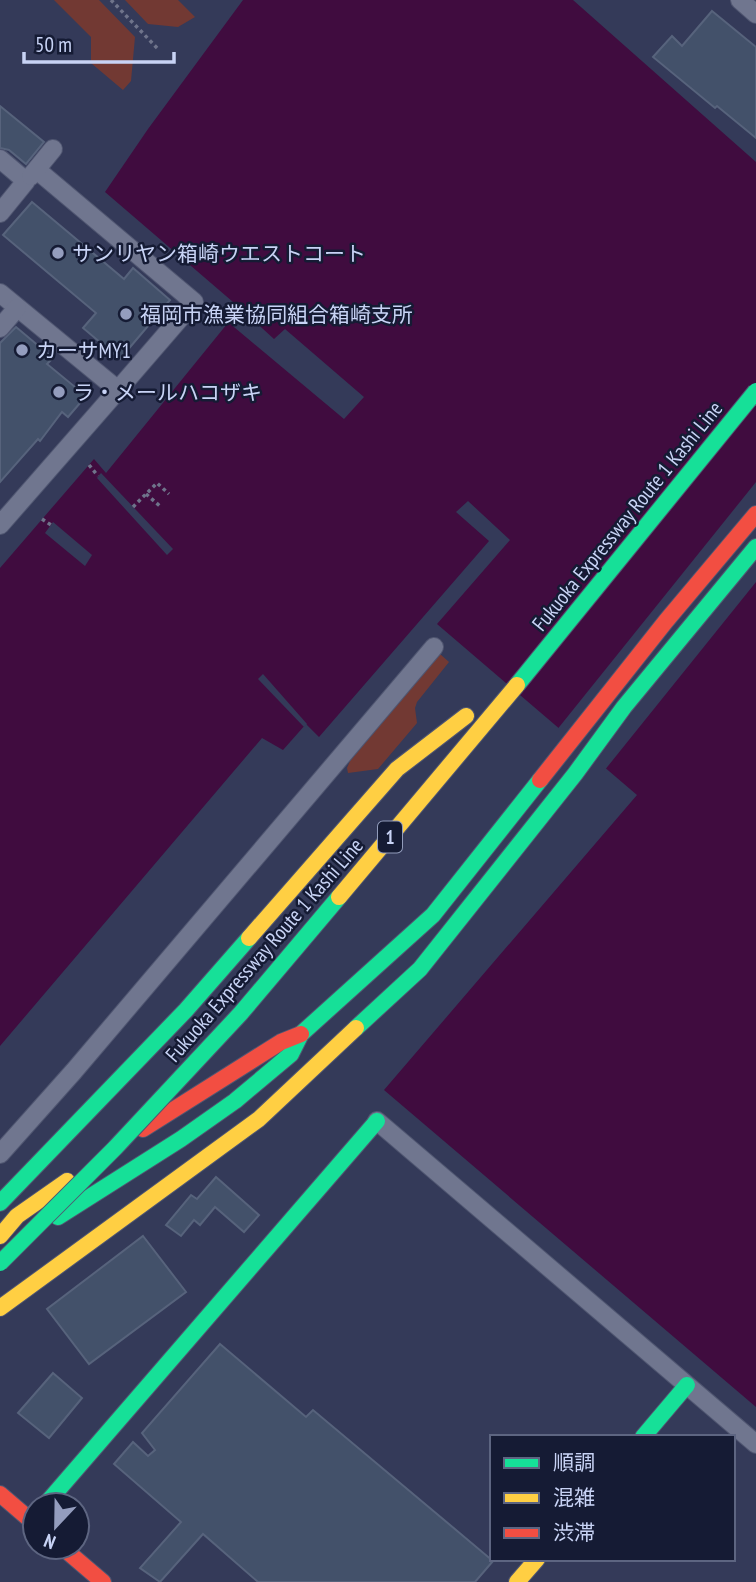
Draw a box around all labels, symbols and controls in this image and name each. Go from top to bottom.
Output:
scale bar [24,21,175,65]
text: 50 m [35,31,72,58]
place label: サンリヤン箱崎ウエストコート [72,240,366,267]
marker: サンリヤン箱崎ウエストコート [50,245,66,261]
place label: 福岡市漁業協同組合箱崎支所 [140,301,413,328]
marker: 福岡市漁業協同組合箱崎支所 [118,306,134,322]
place label: カーサMY1 [36,337,131,364]
marker: カーサMY1 [14,342,30,358]
place label: ラ・メールハコザキ [73,379,262,406]
marker: ラ・メールハコザキ [51,384,67,400]
street label: Fukuoka Expressway Route 1 Kashi Line [526,396,728,636]
road number: 1 [378,822,402,852]
street label: Fukuoka Expressway Route 1 Kashi Line [159,832,369,1068]
legend [490,1435,735,1561]
text: 順調 [553,1449,595,1476]
text: 混雑 [553,1484,595,1511]
north arrow [21,1491,91,1561]
text: 渋滞 [553,1519,595,1546]
text: N [40,1529,59,1555]

